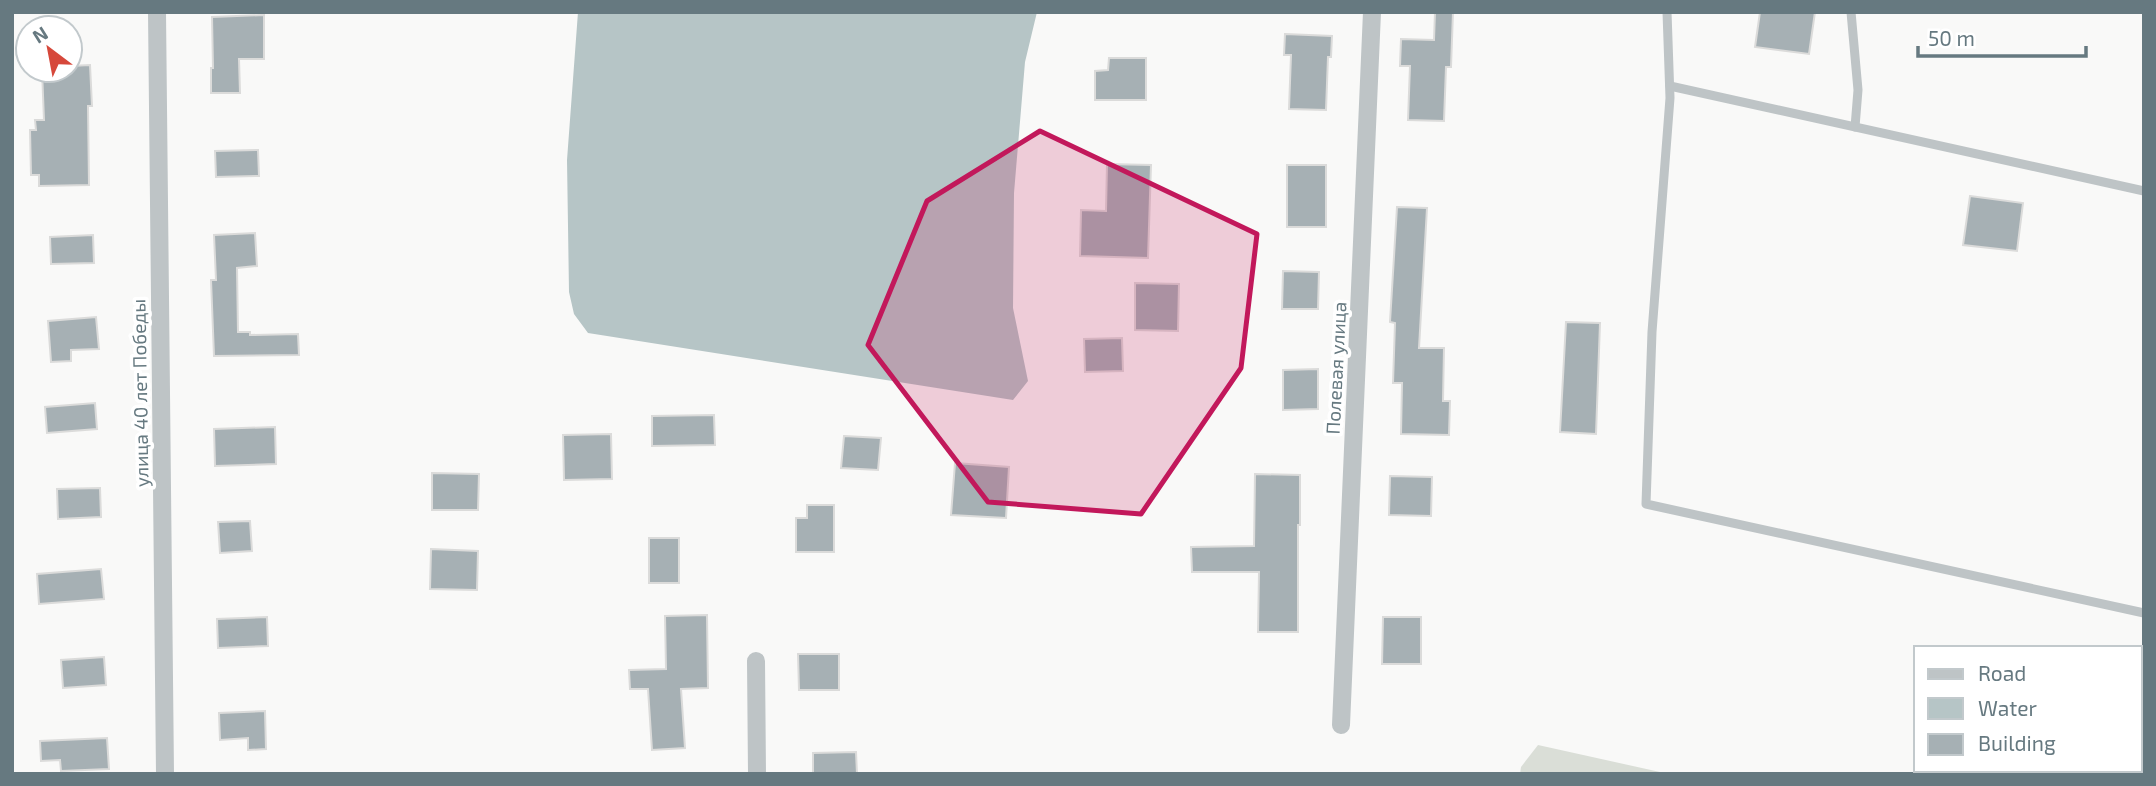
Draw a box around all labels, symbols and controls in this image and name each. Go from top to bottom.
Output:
north arrow [14,14,84,84]
scale bar [1918,14,2086,58]
text: N [28,21,52,48]
text: 50 m [1928,25,1975,50]
street label: улица 40 лет Победы [126,299,154,487]
street label: Полевая улица [1321,301,1351,435]
legend [1914,646,2142,772]
text: Road [1978,660,2026,685]
text: Water [1978,695,2037,720]
text: Building [1978,730,2056,755]

